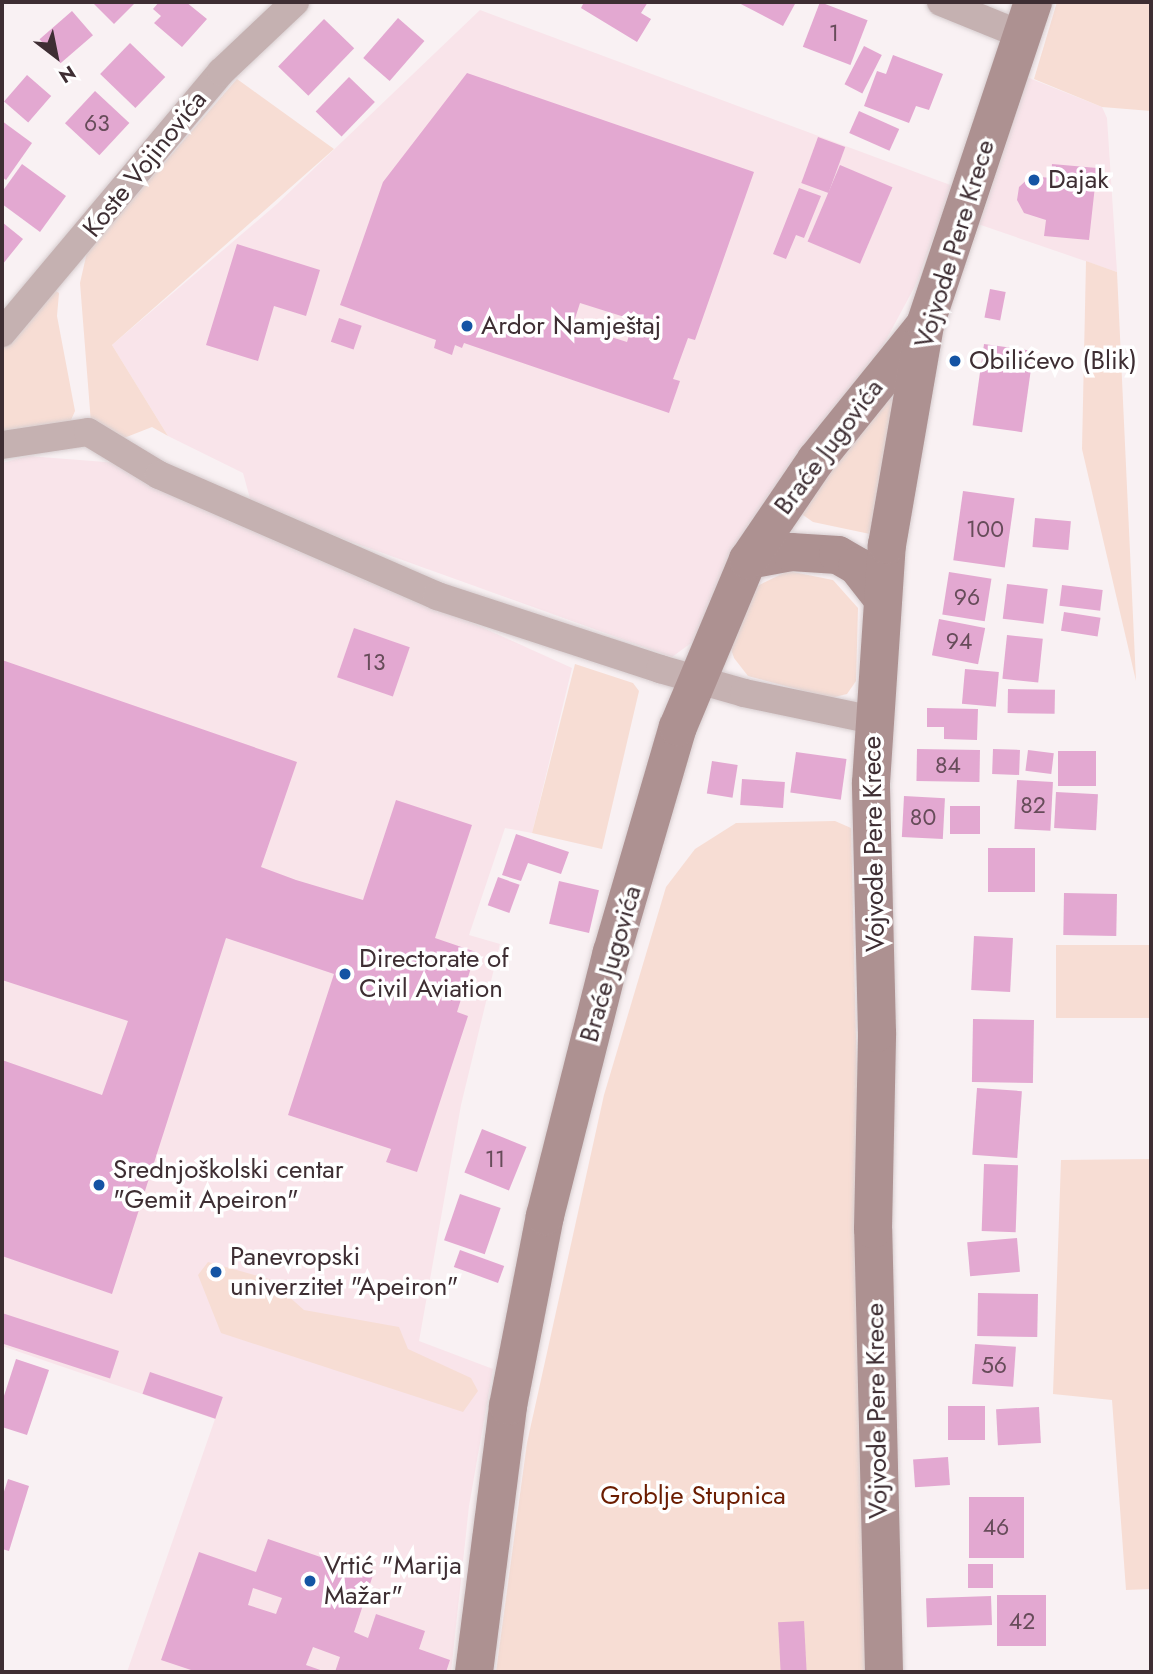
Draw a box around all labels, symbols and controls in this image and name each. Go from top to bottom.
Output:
house number: 1 [829,19,839,47]
north arrow [21,21,91,91]
text: N [54,59,81,90]
street label: Koste Vojinovića [77,85,213,243]
house number: 63 [84,109,110,137]
street label: Vojvode Pere Krece [909,136,1001,352]
place label: Dajak [1048,164,1109,196]
marker: Dajak [1026,172,1042,188]
place label: Ardor Namještaj [481,310,661,342]
marker: Ardor Namještaj [459,318,475,334]
place label: Obilićevo (Blik) [969,345,1137,377]
marker: Obilićevo (Blik) [947,353,963,369]
street label: Braće Jugovića [768,373,890,521]
house number: 100 [966,515,1004,543]
house number: 96 [954,583,980,611]
house number: 94 [946,627,972,655]
house number: 13 [363,648,385,676]
street label: Vojvode Pere Krece [857,736,891,952]
house number: 84 [935,751,961,779]
house number: 82 [1020,791,1046,819]
house number: 80 [910,803,936,831]
street label: Braće Jugovića [574,882,648,1046]
place label: Directorate of Civil Aviation [359,943,509,1004]
marker: Directorate of Civil Aviation [337,966,353,982]
house number: 11 [485,1145,505,1173]
place label: Srednjoškolski centar "Gemit Apeiron" [113,1154,344,1216]
marker: Srednjoškolski centar "Gemit Apeiron" [91,1177,107,1193]
place label: Panevropski univerzitet "Apeiron" [230,1241,459,1302]
marker: Panevropski univerzitet "Apeiron" [208,1264,224,1280]
street label: Vojvode Pere Krece [860,1303,894,1519]
house number: 56 [981,1351,1007,1379]
park label: Groblje Stupnica [600,1480,786,1512]
house number: 46 [983,1513,1009,1541]
place label: Vrtić "Marija Mažar" [324,1550,462,1612]
marker: Vrtić "Marija Mažar" [302,1573,318,1589]
house number: 42 [1009,1607,1035,1635]

